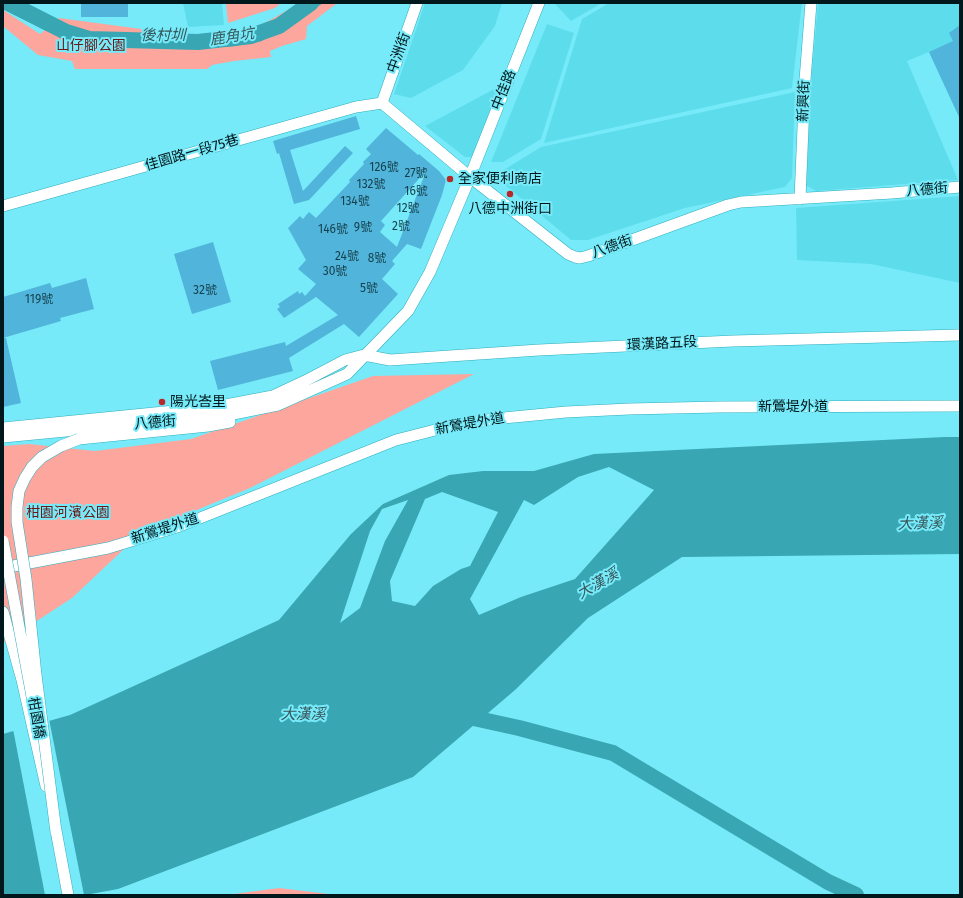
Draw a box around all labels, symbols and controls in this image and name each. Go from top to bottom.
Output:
water label: 鹿角坑 [208,25,256,49]
water label: 後村圳 [141,27,185,45]
street label: 中洲街 [384,30,414,76]
park label: 山仔腳公園 [56,38,126,54]
street label: 中佳路 [488,67,520,113]
street label: 新興街 [795,80,813,122]
street label: 佳園路一段75巷 [143,132,241,174]
house number: 126號 [369,161,399,175]
house number: 27號 [404,167,428,181]
place label: 全家便利商店 [458,171,542,187]
marker: 全家便利商店 [445,174,455,184]
house number: 132號 [356,178,386,192]
street label: 八德街 [905,180,949,200]
house number: 16號 [404,185,428,199]
marker: 八德中洲街口 [505,189,515,199]
house number: 134號 [340,195,370,209]
place label: 八德中洲街口 [468,201,552,217]
house number: 12號 [396,202,420,216]
house number: 2號 [392,220,410,234]
house number: 9號 [354,221,372,235]
house number: 146號 [318,223,348,237]
street label: 八德街 [589,232,635,262]
house number: 24號 [335,250,359,264]
house number: 8號 [368,252,386,266]
house number: 30號 [323,265,347,279]
house number: 5號 [360,282,378,296]
house number: 32號 [193,284,217,298]
house number: 119號 [25,293,53,307]
street label: 環漢路五段 [627,334,697,354]
place label: 陽光峇里 [170,394,226,410]
marker: 陽光峇里 [157,397,167,407]
street label: 新鶯堤外道 [758,399,828,415]
street label: 新鶯堤外道 [434,410,506,438]
street label: 八德街 [133,413,177,433]
park label: 柑園河濱公園 [26,505,110,521]
street label: 新鶯堤外道 [129,510,201,548]
water label: 大漢溪 [897,514,943,534]
water label: 大漢溪 [574,565,622,603]
street label: 柑園橋 [24,696,48,740]
water label: 大漢溪 [281,706,325,724]

